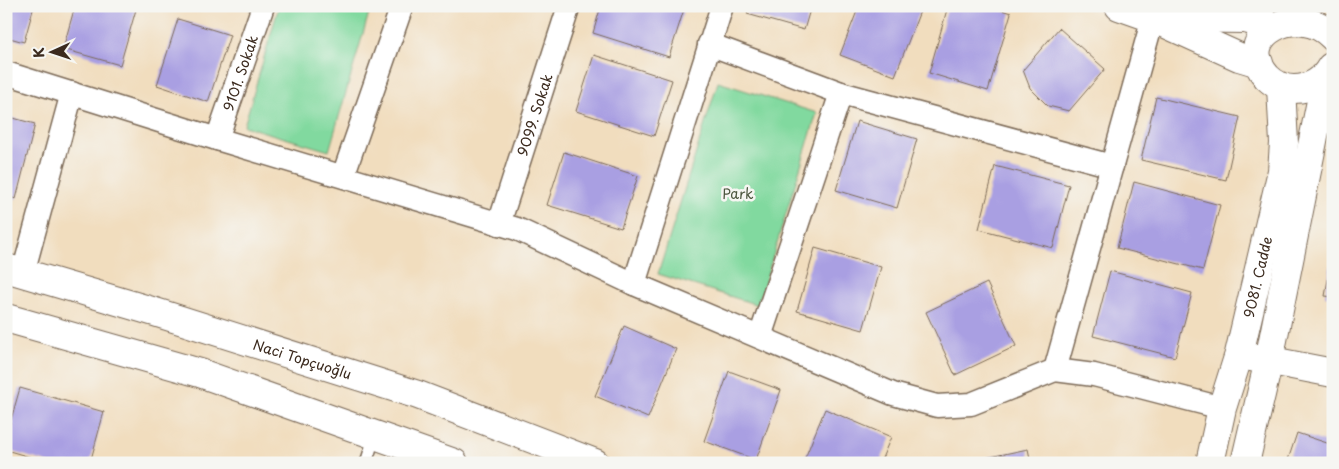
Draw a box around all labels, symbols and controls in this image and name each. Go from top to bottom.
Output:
north arrow [28,28,78,78]
street label: 9101. Sokak [217,32,263,114]
text: K [28,47,49,58]
street label: 9099. Sokak [511,71,557,158]
park label: Park [722,183,754,204]
street label: 9081. Cadde [1237,234,1277,320]
street label: Naci Topçuoğlu [251,333,354,384]

